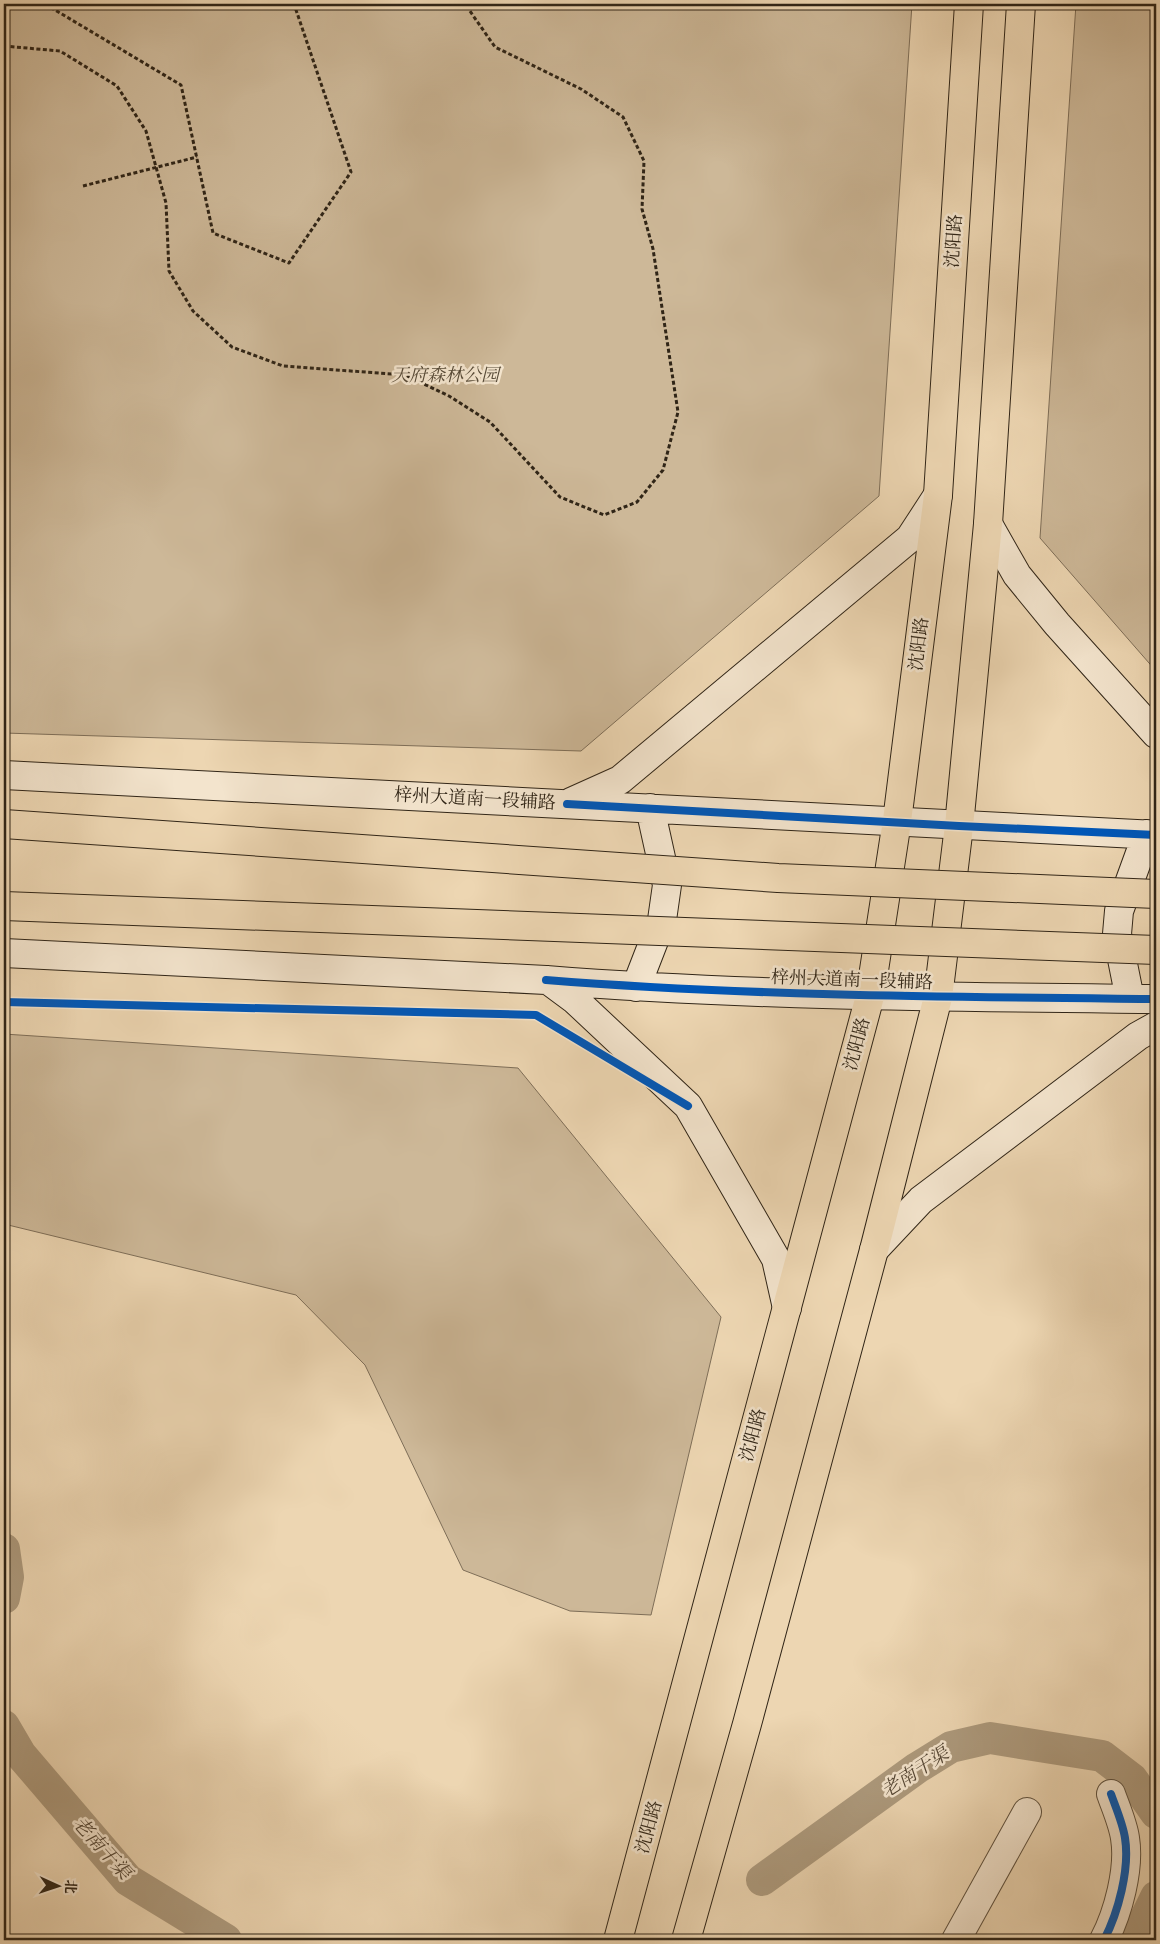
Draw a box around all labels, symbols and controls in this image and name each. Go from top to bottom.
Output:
street label: 沈阳路 [940,213,968,269]
park label: 天府森林公园 [391,363,502,388]
street label: 沈阳路 [903,616,935,672]
street label: 梓州大道南一段辅路 [393,782,557,816]
street label: 梓州大道南一段辅路 [771,965,933,995]
street label: 沈阳路 [838,1015,876,1073]
street label: 沈阳路 [734,1406,772,1464]
water label: 老南干渠 [876,1739,956,1804]
street label: 沈阳路 [630,1798,668,1856]
water label: 老南干渠 [67,1811,139,1887]
north arrow [32,1862,82,1912]
text: 北 [61,1879,80,1894]

